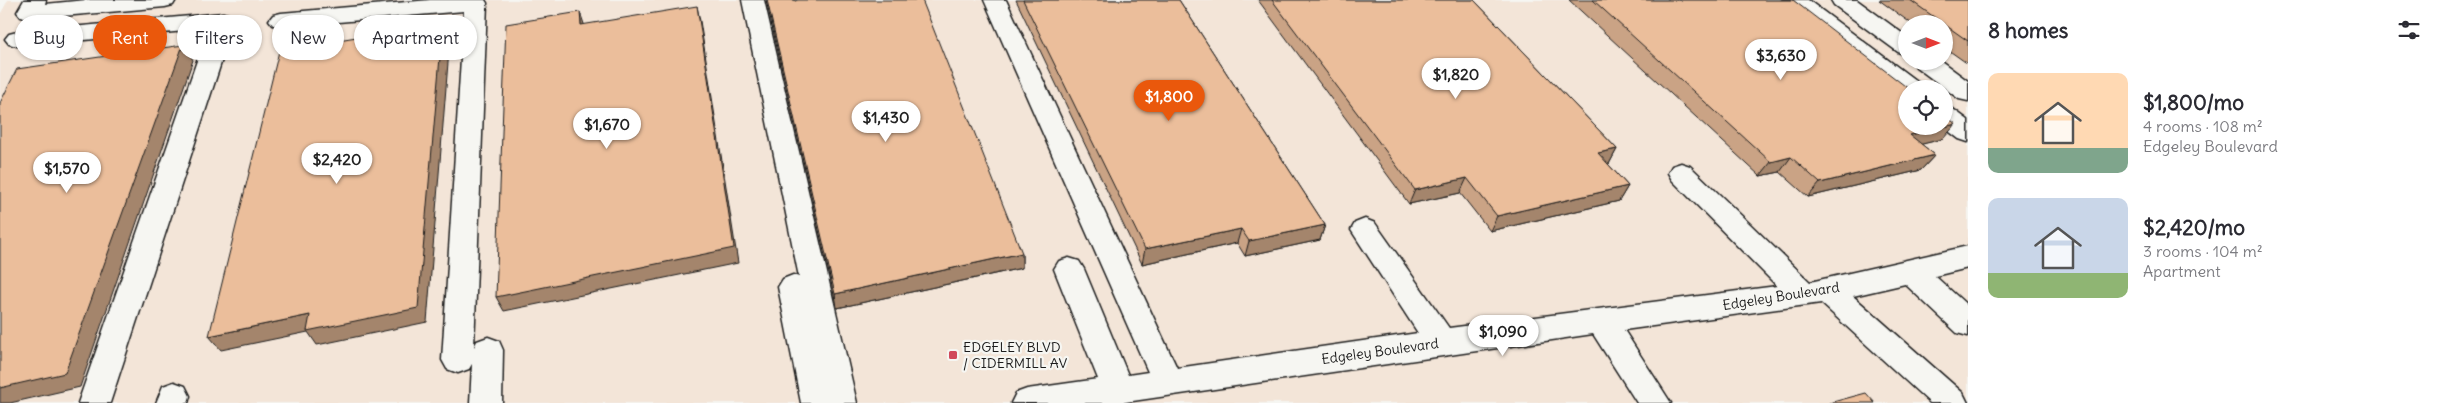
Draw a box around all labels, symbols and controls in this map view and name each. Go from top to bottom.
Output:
chip: Buy [15,15,83,60]
chip: Rent [93,15,167,60]
chip: Filters [177,15,262,60]
chip: New [272,15,344,60]
chip: Apartment [354,15,477,60]
north arrow [1898,15,1952,70]
map controls [1898,15,1953,135]
icon: filters [2395,16,2423,44]
text: 8 homes [1988,17,2068,44]
pin: $3,630 [1740,38,1822,81]
text: $3,630 [1756,45,1806,65]
pin: $1,820 [1415,58,1497,100]
text: $1,820 [1433,64,1479,84]
pin: $1,800 [1128,80,1210,122]
button: locate [1898,80,1953,135]
text: $1,800 [1145,86,1193,106]
text: $1,800/mo [2143,89,2244,116]
icon: home [2028,93,2088,153]
pin: $1,430 [845,100,927,143]
text: $1,430 [863,107,909,127]
pin: $1,670 [566,108,648,150]
text: $1,670 [584,114,630,134]
text: 4 rooms · 108 m² [2143,116,2263,136]
text: Edgeley Boulevard [2143,136,2278,156]
pin: $2,420 [296,142,378,185]
text: $2,420 [312,149,362,169]
pin: $1,570 [26,152,108,194]
text: $1,570 [44,158,90,178]
text: $2,420/mo [2143,214,2245,241]
icon: home [2028,218,2088,278]
text: 3 rooms · 104 m² [2143,241,2263,261]
text: Apartment [2143,261,2221,281]
street label: Edgeley Boulevard [1721,278,1841,314]
pin: $1,090 [1462,314,1544,357]
text: $1,090 [1479,321,1527,341]
street label: Edgeley Boulevard [1320,334,1440,368]
place label: EDGELEY BLVD / CIDERMILL AV [963,338,1067,372]
marker: EDGELEY BLVD / CIDERMILL AV [947,349,959,361]

